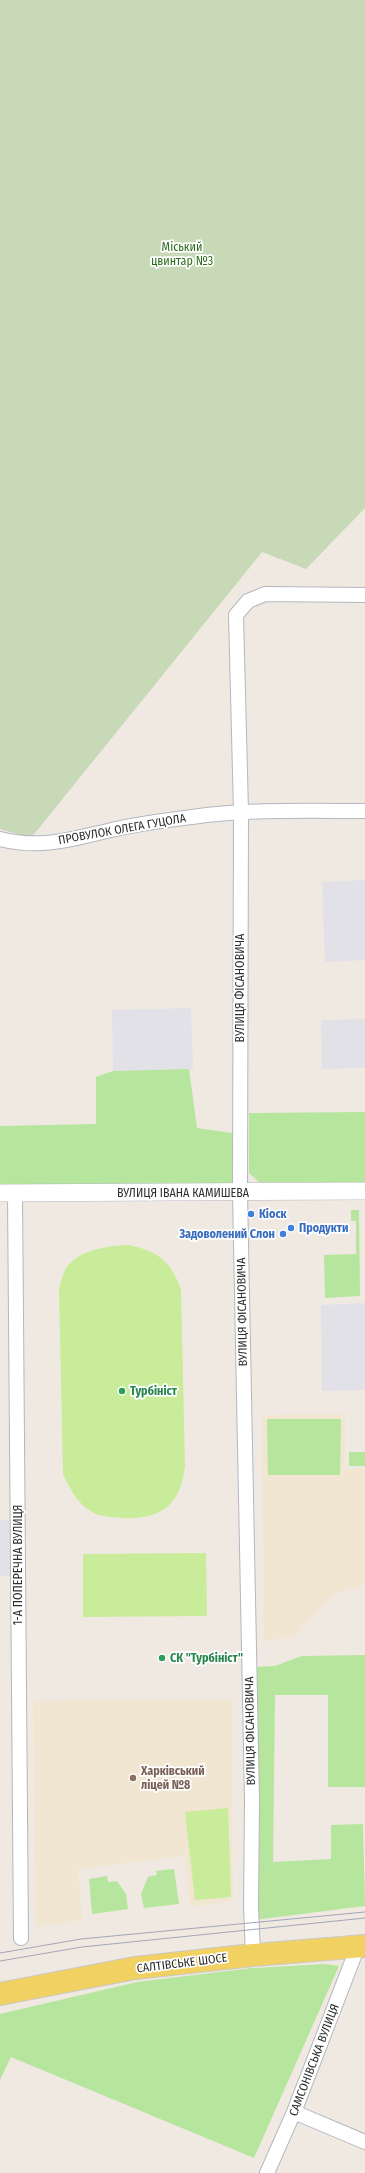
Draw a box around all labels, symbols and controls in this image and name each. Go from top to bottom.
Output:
park label: Міський цвинтар №3 [151,240,213,268]
street label: ПРОВУЛОК ОЛЕГА ГУЦОЛА [57,811,188,847]
street label: ВУЛИЦЯ ФІСАНОВИЧА [233,933,247,1042]
street label: ВУЛИЦЯ ІВАНА КАМИШЕВА [117,1186,250,1200]
place label: Кіоск [259,1207,288,1221]
marker: Кіоск [246,1209,256,1219]
place label: Продукти [299,1221,348,1235]
marker: Продукти [286,1223,296,1233]
place label: Задоволений Слон [178,1227,275,1241]
marker: Задоволений Слон [278,1229,288,1239]
street label: ВУЛИЦЯ ФІСАНОВИЧА [234,1257,250,1367]
place label: Турбініст [130,1384,178,1398]
marker: Турбініст [117,1386,127,1396]
street label: 1-А ПОПЕРЕЧНА ВУЛИЦЯ [11,1505,25,1625]
place label: СК "Турбініст" [170,1651,243,1665]
marker: СК "Турбініст" [157,1653,167,1663]
street label: ВУЛИЦЯ ФІСАНОВИЧА [242,1676,258,1786]
place label: Харківський ліцей №8 [140,1764,205,1792]
marker: Харківський ліцей №8 [128,1773,138,1783]
street label: САЛТІВСЬКЕ ШОСЕ [136,1950,228,1975]
street label: САМСОНІВСЬКА ВУЛИЦЯ [286,2002,342,2118]

